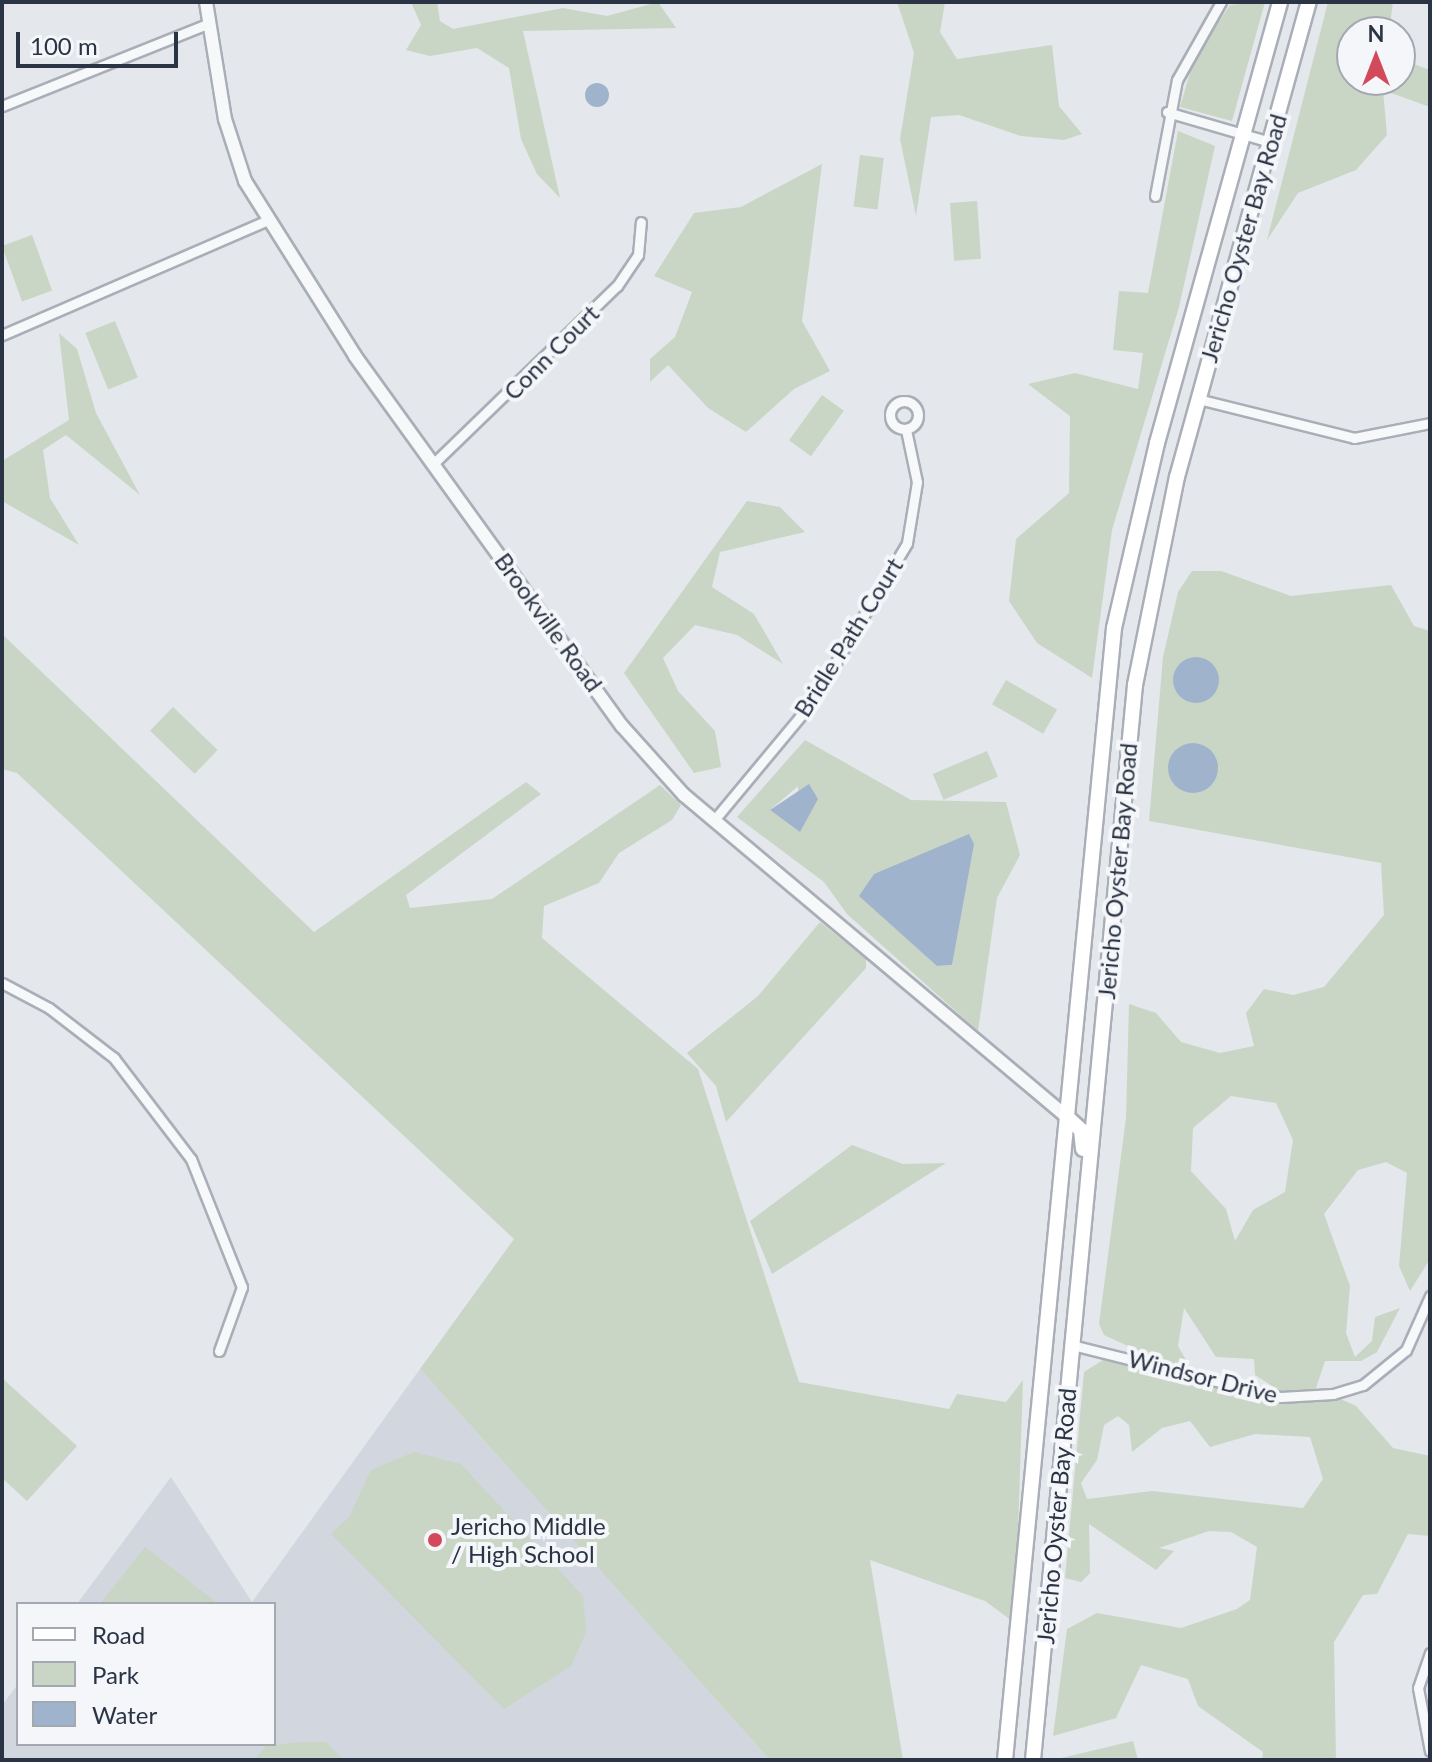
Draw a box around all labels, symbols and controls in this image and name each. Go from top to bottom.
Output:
scale bar [20,16,182,66]
north arrow [1336,16,1416,96]
text: N [1368,20,1384,47]
text: 100 m [30,31,98,60]
street label: Jericho Oyster Bay Road [1194,110,1292,366]
street label: Conn Court [498,299,604,405]
street label: Brookville Road [489,547,609,697]
street label: Bridle Path Court [788,552,908,722]
street label: Jericho Oyster Bay Road [1091,741,1143,1001]
street label: Windsor Drive [1125,1343,1281,1409]
street label: Jericho Oyster Bay Road [1030,1386,1082,1646]
place label: Jericho Middle / High School [451,1512,606,1568]
marker: Jericho Middle / High School [426,1531,444,1549]
legend [16,1602,276,1746]
text: Road [92,1620,145,1649]
text: Park [92,1660,139,1689]
text: Water [92,1700,157,1729]

